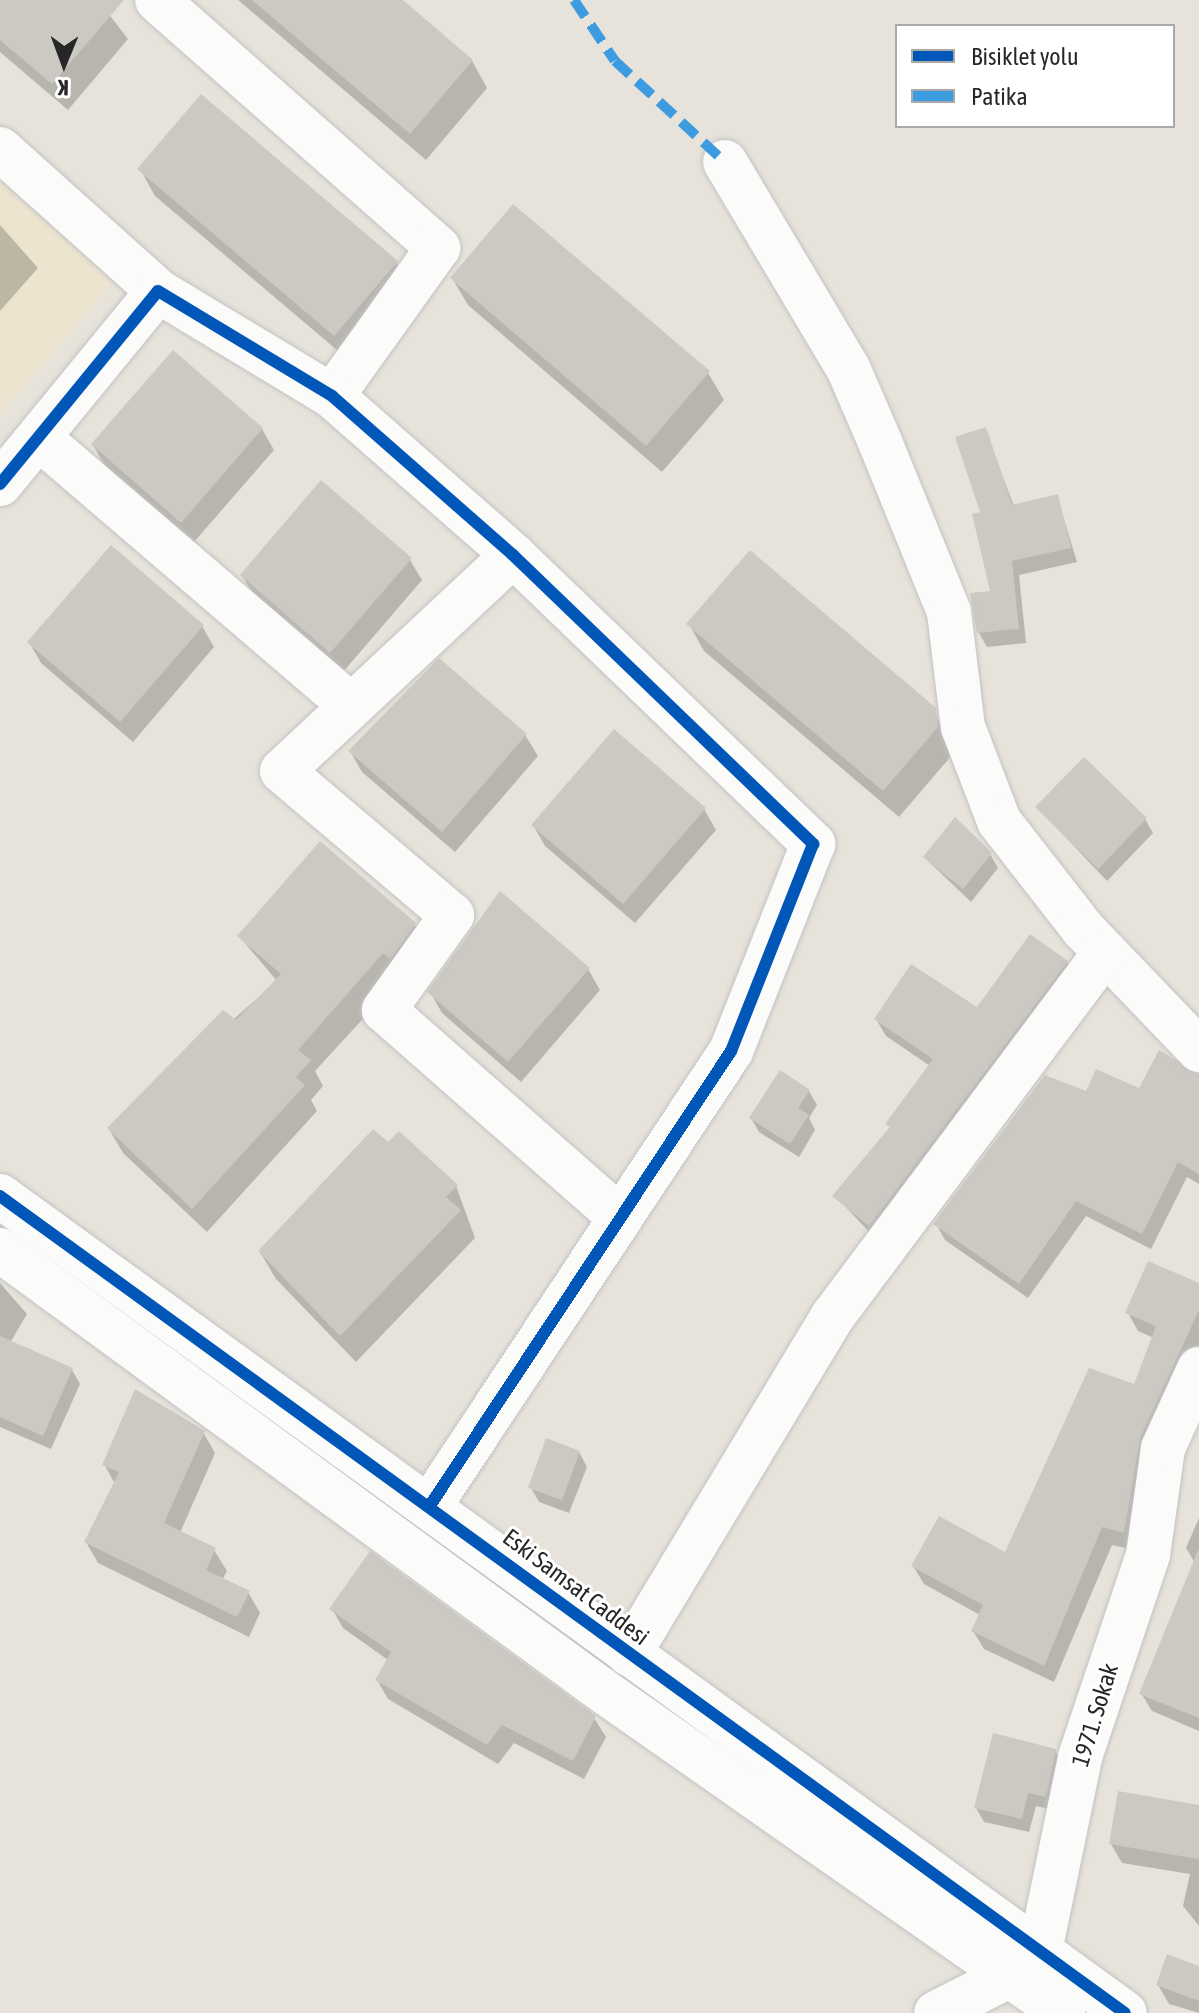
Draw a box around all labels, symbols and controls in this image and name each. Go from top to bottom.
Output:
north arrow [24,24,104,104]
legend [895,24,1175,128]
text: Bisiklet yolu [971,43,1079,70]
text: K [58,75,69,101]
text: Patika [971,83,1028,110]
street label: Eski Samsat Caddesi [497,1523,655,1651]
street label: 1971. Sokak [1066,1660,1124,1770]

